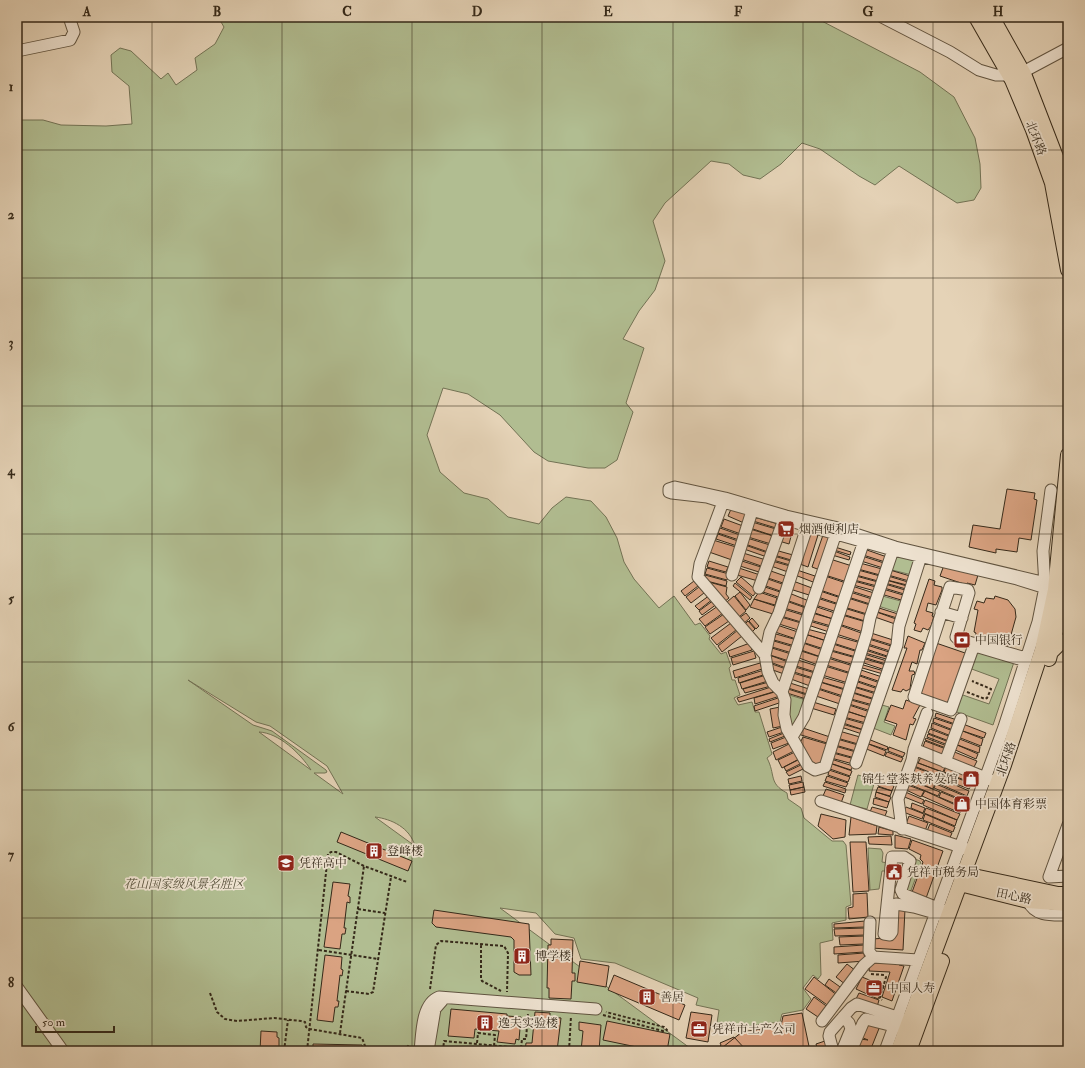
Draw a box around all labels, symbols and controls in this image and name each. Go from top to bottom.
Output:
text: A [82,4,92,20]
text: B [213,4,221,20]
text: C [342,4,352,20]
text: D [472,4,483,20]
text: E [603,4,613,20]
text: F [734,4,743,20]
text: G [863,4,874,20]
text: H [993,4,1004,20]
text: 1 [9,79,14,95]
street label: 北环路 [1022,119,1049,158]
text: 2 [8,207,15,223]
text: 3 [9,335,14,351]
text: 4 [6,463,15,479]
supermarket icon: 烟酒便利店 [776,519,796,539]
place label: 烟酒便利店 [799,522,859,537]
text: 5 [8,591,14,607]
bank icon: 中国银行 [952,630,972,650]
place label: 中国银行 [975,633,1023,648]
text: 6 [8,719,16,735]
street label: 北环路 [994,740,1019,779]
shop icon: 锦生堂茶麸养发馆 [961,769,981,789]
place label: 锦生堂茶麸养发馆 [862,772,958,787]
shop icon: 中国体育彩票 [952,794,972,814]
place label: 中国体育彩票 [975,797,1047,812]
building icon: 登峰楼 [364,841,384,861]
place label: 登峰楼 [387,844,423,859]
text: 7 [8,847,15,863]
school or university icon: 凭祥高中 [276,853,296,873]
place label: 凭祥高中 [299,856,347,871]
public building icon: 凭祥市税务局 [884,862,904,882]
place label: 凭祥市税务局 [907,865,979,880]
park label: 花山国家级风景名胜区 [124,877,246,892]
street label: 田心路 [995,885,1033,908]
building icon: 博学楼 [512,946,532,966]
place label: 博学楼 [535,949,571,964]
text: 8 [8,975,14,991]
office icon: 中国人寿 [864,978,884,998]
place label: 中国人寿 [887,981,935,996]
building icon: 善居 [637,987,657,1007]
place label: 善居 [660,990,684,1005]
scale bar [36,1008,114,1034]
building icon: 逸夫实验楼 [475,1013,495,1033]
text: 50 m [42,1015,66,1030]
place label: 逸夫实验楼 [498,1016,558,1031]
office icon: 凭祥市土产公司 [689,1019,709,1039]
place label: 凭祥市土产公司 [712,1022,796,1037]

